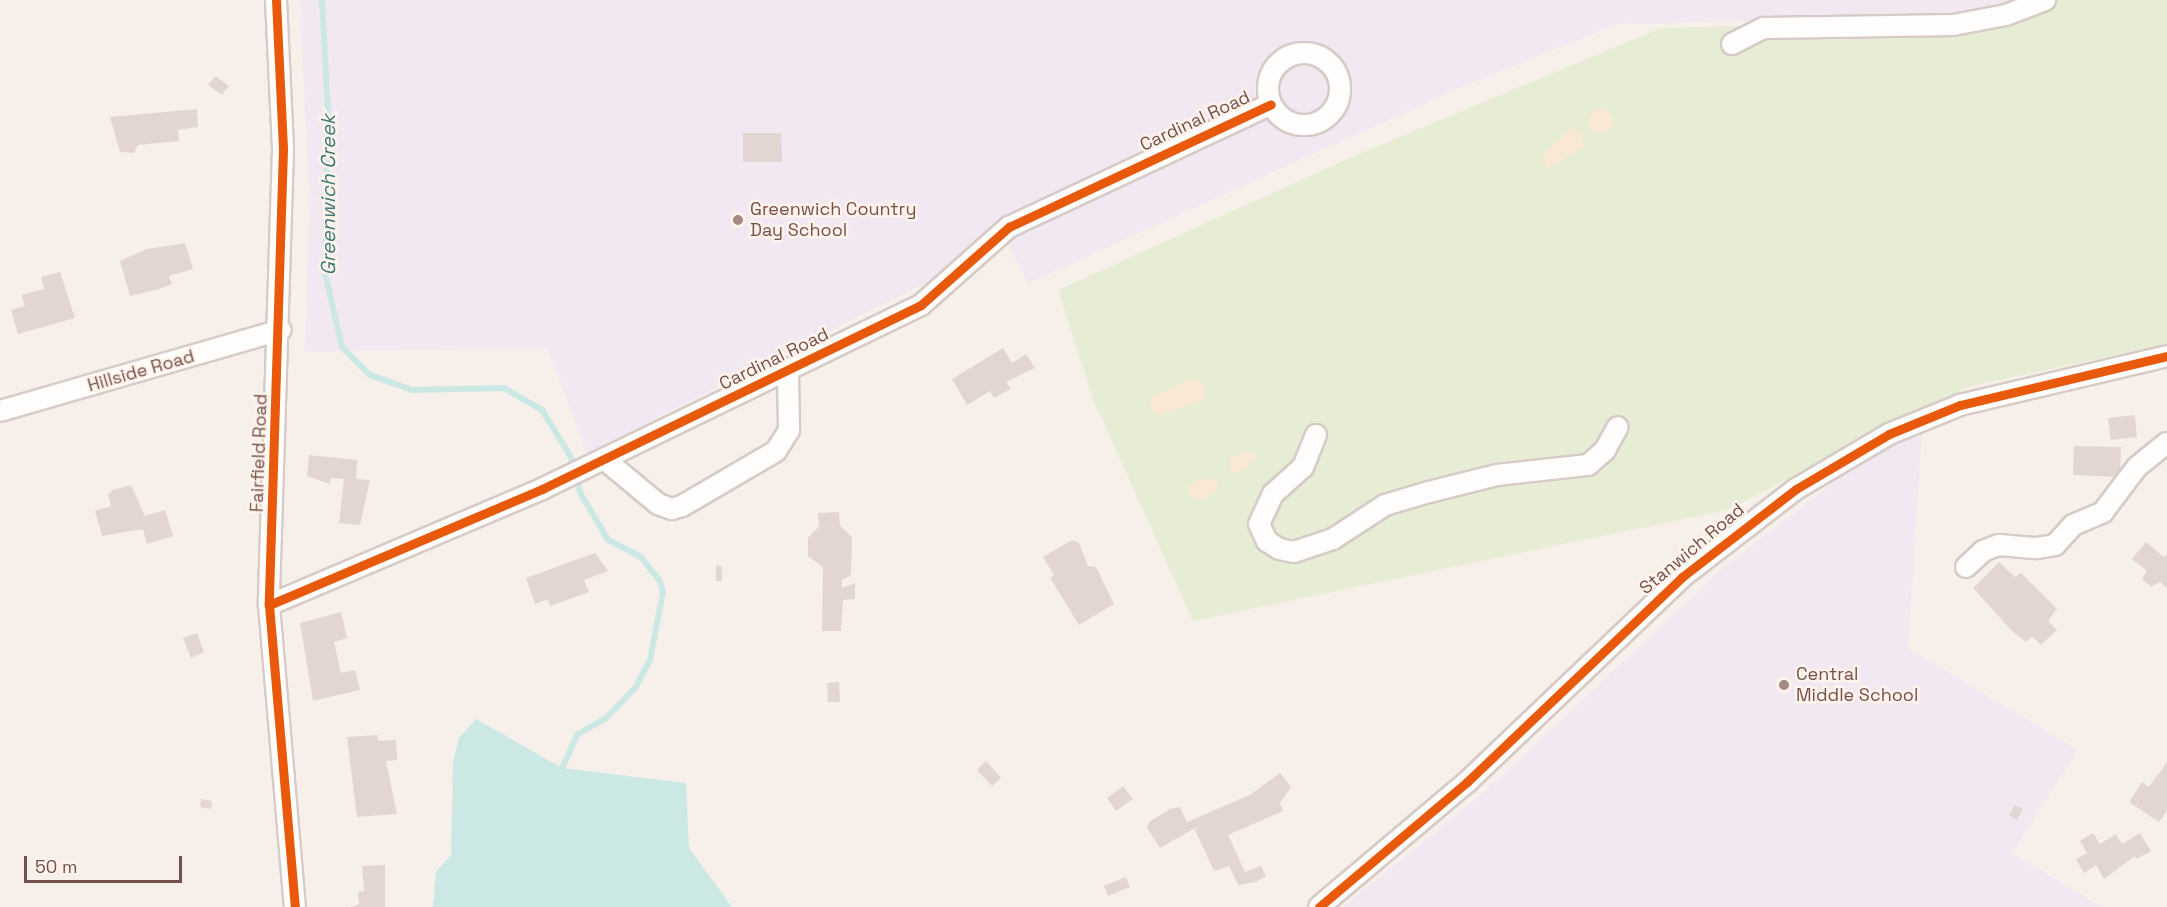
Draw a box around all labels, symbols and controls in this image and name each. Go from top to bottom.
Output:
street label: Cardinal Road [1137,86,1253,156]
water label: Greenwich Creek [316,115,340,275]
place label: Greenwich Country Day School [750,199,916,242]
marker: Greenwich Country Day School [731,213,745,227]
street label: Cardinal Road [716,323,832,395]
street label: Hillside Road [85,345,197,397]
street label: Fairfield Road [246,393,272,513]
street label: Stanwich Road [1635,499,1749,599]
place label: Central Middle School [1796,664,1918,706]
marker: Central Middle School [1777,678,1791,692]
scale bar [27,844,184,882]
text: 50 m [35,855,77,878]

